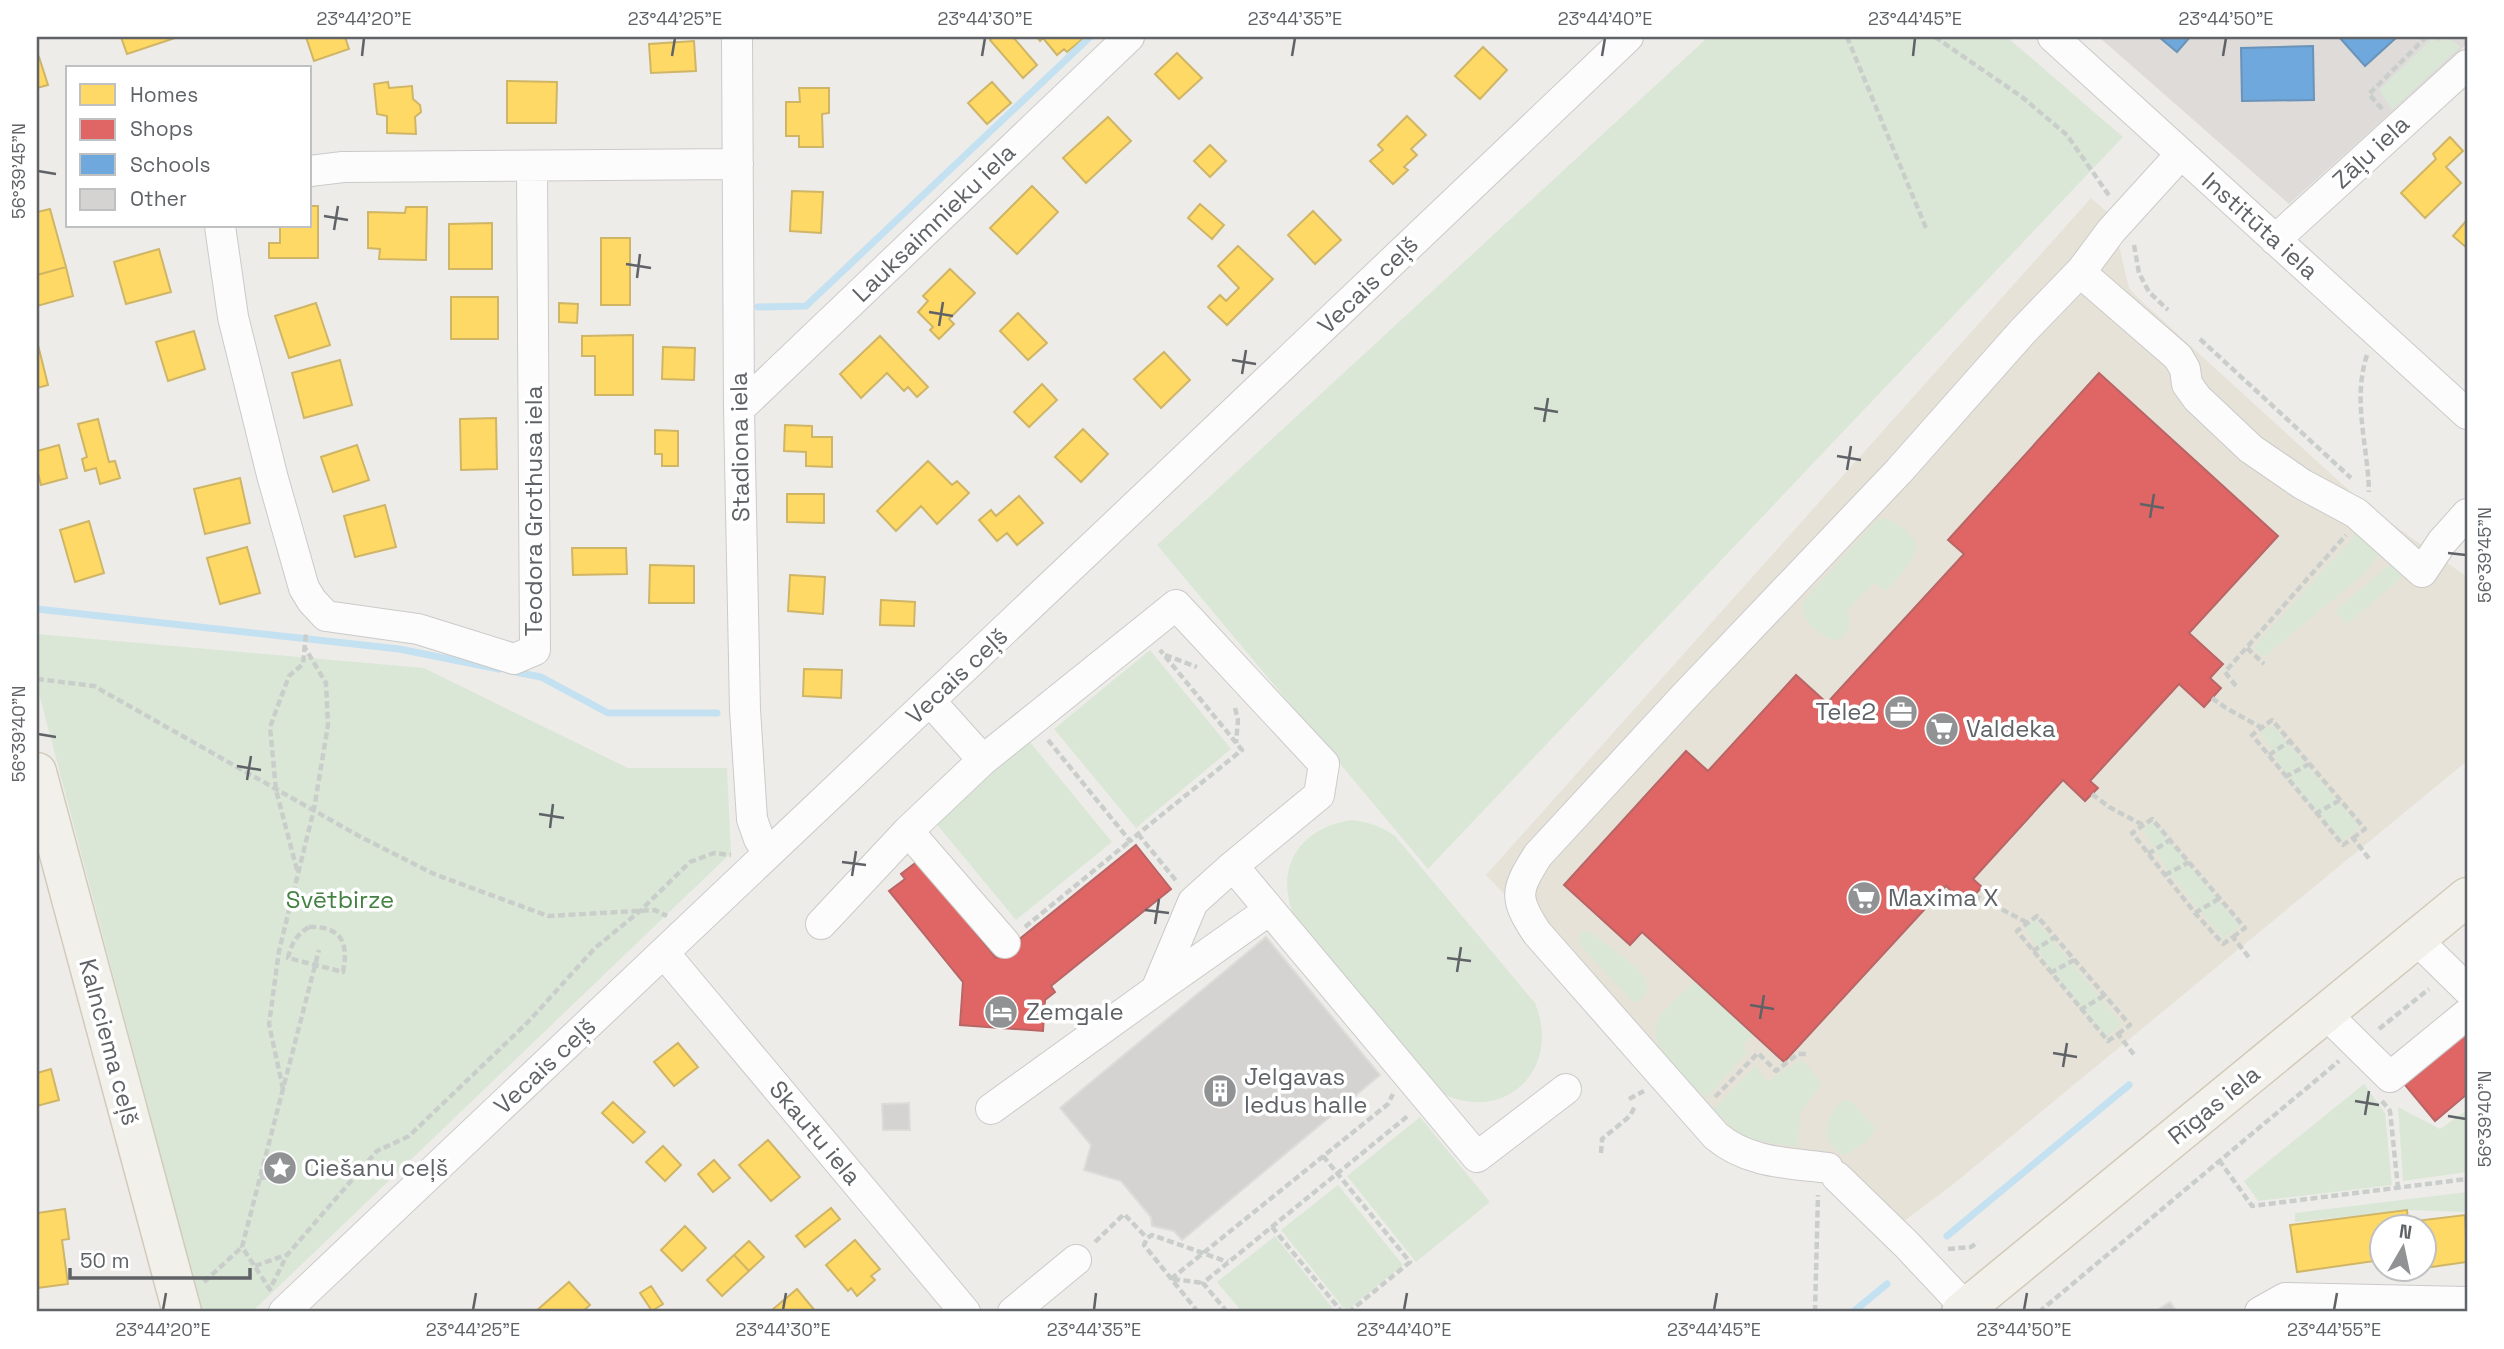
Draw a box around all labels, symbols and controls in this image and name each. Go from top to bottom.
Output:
text: 23°44'20"E [316,7,412,30]
text: 23°44'25"E [628,7,722,30]
text: 23°44'30"E [937,7,1033,30]
text: 23°44'35"E [1248,7,1342,30]
text: 23°44'40"E [1558,7,1652,30]
text: 23°44'45"E [1868,7,1962,30]
text: 23°44'50"E [2179,7,2274,30]
legend [66,66,312,228]
text: Homes [130,81,198,108]
street label: Zāļu iela [2326,108,2416,195]
text: Shops [130,115,193,142]
text: 56°39'45"N [7,123,30,219]
street label: Lauksaimnieku iela [846,137,1022,309]
text: Schools [130,151,210,178]
street label: Institūta iela [2196,165,2325,286]
text: Other [130,185,187,212]
street label: Vecais ceļš [1311,229,1424,340]
street label: Stadiona iela [723,372,756,522]
street label: Teodora Grothusa iela [518,385,549,637]
text: 56°39'45"N [2473,507,2496,603]
street label: Vecais ceļš [899,621,1014,731]
text: 56°39'40"N [7,686,30,782]
office icon: Tele2 [1882,693,1920,731]
place label: Tele2 [1816,696,1876,727]
supermarket icon: Valdeka [1923,710,1961,748]
place label: Valdeka [1966,713,2056,744]
supermarket icon: Maxima X [1845,879,1883,917]
place label: Maxima X [1888,882,1999,913]
park label: Svētbirze [286,884,394,915]
street label: Kalnciema ceļš [72,955,147,1129]
hotel icon: Zemgale [982,993,1020,1031]
place label: Zemgale [1026,996,1124,1027]
street label: Vecais ceļš [487,1011,602,1121]
street label: Rīgas iela [2161,1058,2266,1151]
place label: Jelgavas ledus halle [1244,1061,1368,1120]
text: 56°39'40"N [2473,1071,2496,1167]
building icon: Jelgavas ledus halle [1201,1072,1239,1110]
street label: Skautu iela [763,1074,868,1192]
place icon: Ciešanu ceļš [261,1149,299,1187]
place label: Ciešanu ceļš [304,1152,448,1183]
north arrow [2368,1212,2438,1282]
text: N [2397,1218,2414,1245]
scale bar [70,1237,250,1281]
text: 50 m [80,1247,130,1274]
text: 23°44'20"E [115,1318,211,1341]
text: 23°44'25"E [426,1318,520,1341]
text: 23°44'30"E [735,1318,831,1341]
text: 23°44'35"E [1047,1318,1141,1341]
text: 23°44'40"E [1357,1318,1451,1341]
text: 23°44'45"E [1667,1318,1761,1341]
text: 23°44'50"E [1977,1318,2072,1341]
text: 23°44'55"E [2287,1318,2381,1341]

